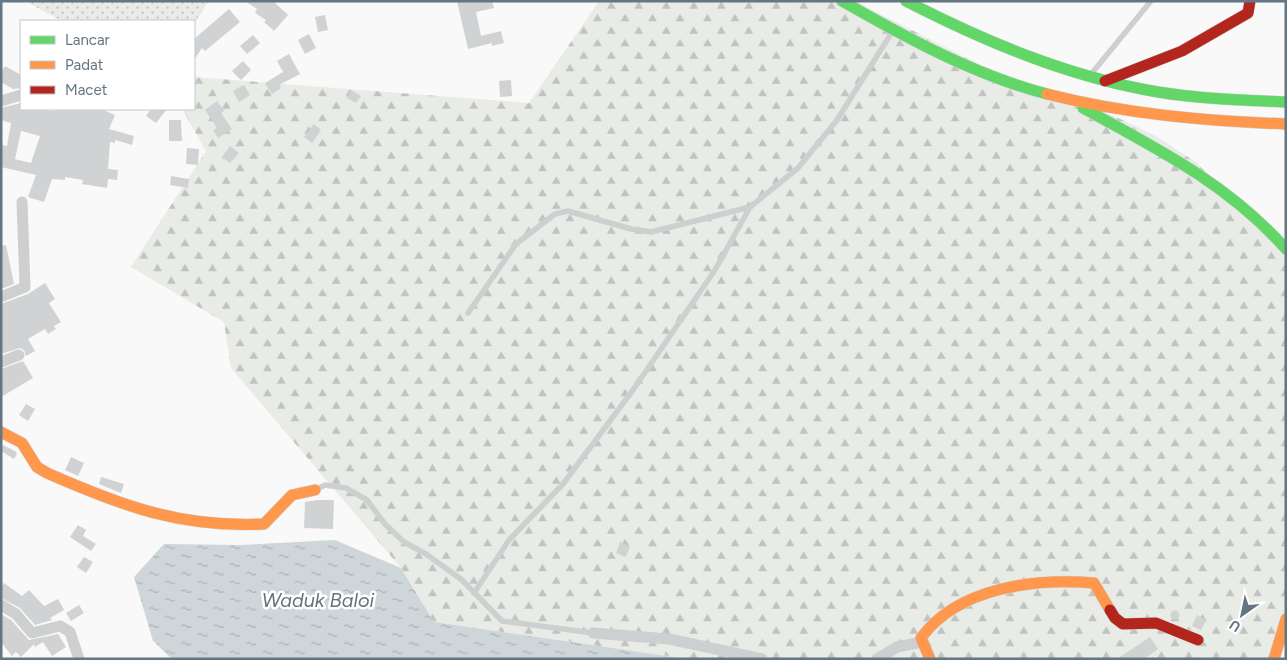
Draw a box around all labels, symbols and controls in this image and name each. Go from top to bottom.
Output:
legend [20,20,195,110]
text: Lancar [65,31,110,49]
text: Padat [65,56,104,74]
text: Macet [65,81,108,99]
water label: Waduk Baloi [262,588,375,612]
north arrow [1217,590,1267,640]
text: U [1226,616,1244,635]

